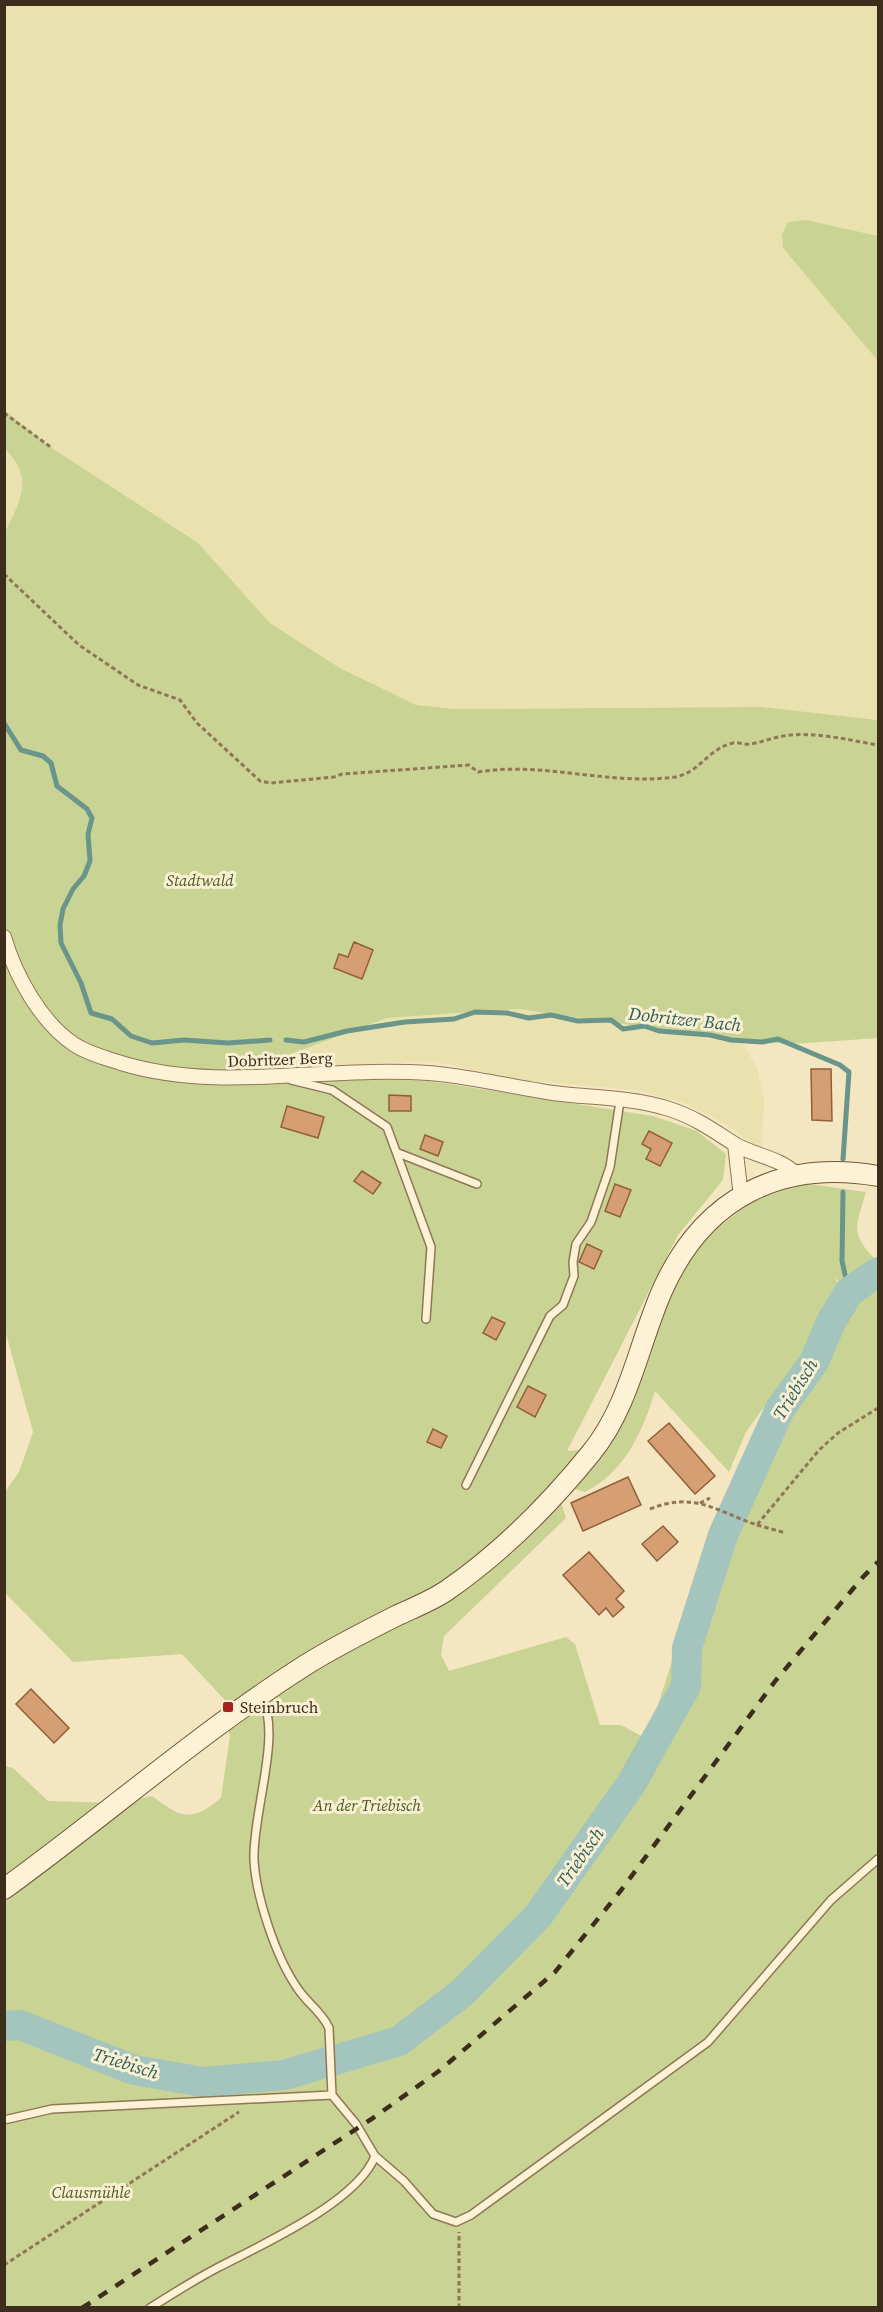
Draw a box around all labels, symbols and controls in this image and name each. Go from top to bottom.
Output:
park label: Stadtwald [166,869,234,891]
water label: Dobritzer Bach [626,1001,743,1037]
street label: Dobritzer Berg [227,1046,333,1072]
water label: Triebisch [767,1354,824,1424]
place label: Steinbruch [240,1696,319,1718]
marker: Steinbruch [221,1700,235,1714]
park label: An der Triebisch [312,1794,421,1816]
water label: Triebisch [550,1822,610,1892]
water label: Triebisch [90,2041,162,2085]
park label: Clausmühle [52,2181,131,2203]

